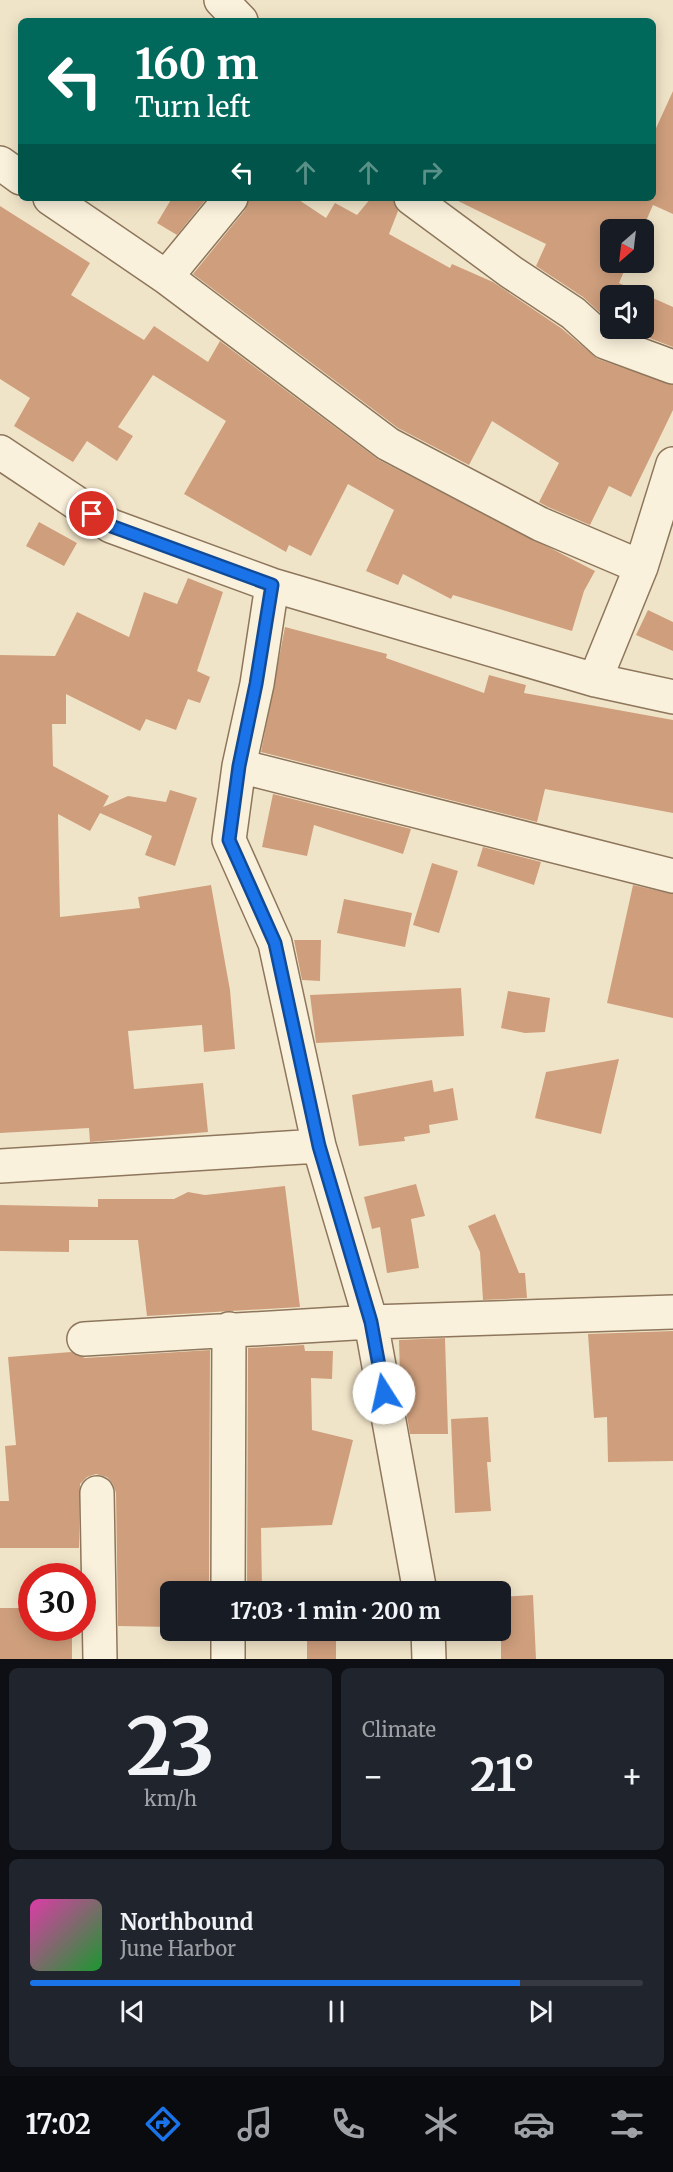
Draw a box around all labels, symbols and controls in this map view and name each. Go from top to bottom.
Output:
text: 160 m [135,38,259,90]
icon: left [36,42,114,120]
text: Turn left [135,90,250,124]
icon: left [226,156,259,189]
icon: ahead [289,156,322,189]
icon: ahead [352,156,385,189]
icon: right [415,156,448,189]
north arrow [600,219,654,273]
map controls [600,219,654,339]
button: sound [600,285,654,339]
pin [66,488,117,539]
icon: arrive [75,497,108,530]
position arrow [352,1361,416,1425]
speed limit sign: 30 [18,1563,96,1641]
text: 17:03 · 1 min · 200 m [230,1597,441,1625]
text: 23 [126,1698,215,1796]
text: Climate [362,1717,436,1742]
text: 21° [470,1747,535,1803]
text: − [362,1756,384,1797]
text: + [621,1756,643,1797]
text: km/h [144,1786,197,1811]
text: Northbound [120,1908,253,1936]
text: June Harbor [120,1936,236,1961]
icon: previous [116,1995,149,2028]
icon: pause [320,1995,353,2028]
icon: next [524,1995,557,2028]
icon: directions [142,2103,184,2145]
icon: music [234,2103,276,2145]
icon: phone [327,2103,369,2145]
icon: climate [420,2103,462,2145]
icon: car [513,2103,555,2145]
icon: filters [606,2103,648,2145]
text: 17:02 [25,2107,91,2141]

